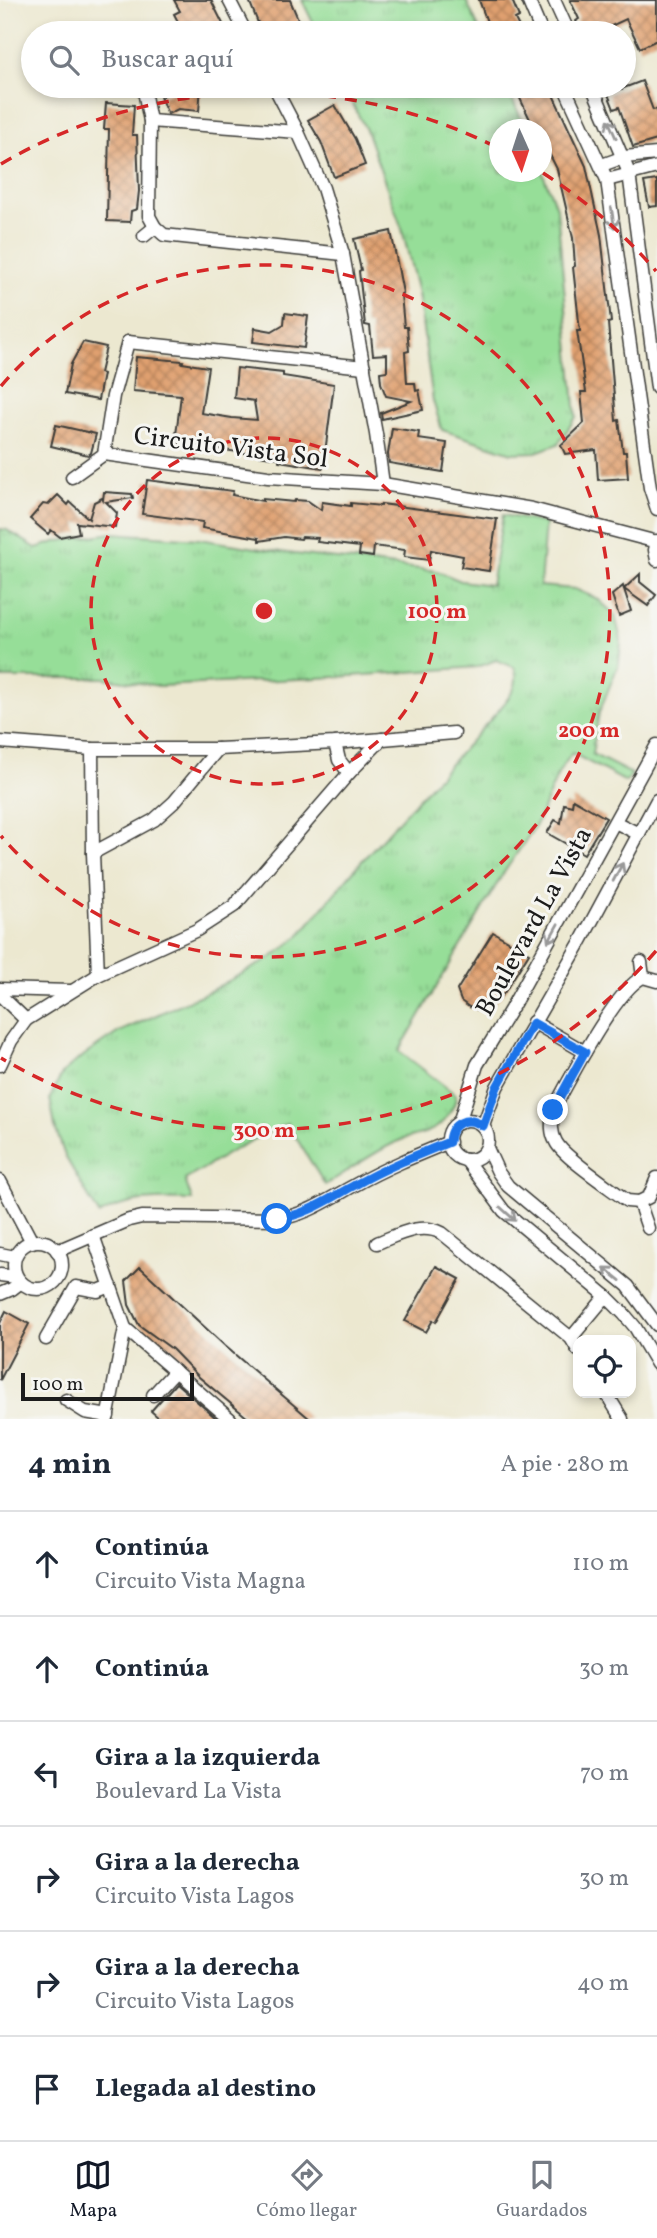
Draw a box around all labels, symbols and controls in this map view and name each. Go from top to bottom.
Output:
search box [21,21,636,98]
icon: search [45,41,83,79]
text: Buscar aquí [101,42,233,78]
north arrow [489,119,552,182]
one-way arrow [605,119,618,140]
one-way arrow [606,206,619,229]
street label: Circuito Vista Sol [132,418,330,478]
text: 100 m [407,598,467,627]
centre of rings [252,599,276,623]
text: 200 m [558,717,620,746]
street label: Boulevard La Vista [468,821,602,1023]
one-way arrow [612,862,625,883]
one-way arrow [546,923,560,943]
route end [537,1094,568,1125]
text: 300 m [234,1117,294,1146]
route start [261,1203,292,1234]
one-way arrow [499,1205,516,1222]
one-way arrow [604,1266,622,1282]
map controls [573,1335,636,1398]
button: locate [573,1335,636,1398]
scale bar [21,1370,194,1402]
text: 100 m [32,1372,83,1398]
text: 4 min [28,1444,112,1486]
text: A pie · 280 m [501,1449,629,1481]
text: Continúa [95,1530,209,1566]
icon: ahead [28,1545,66,1583]
text: 110 m [572,1548,629,1580]
text: Circuito Vista Magna [95,1566,306,1598]
icon: ahead [28,1650,66,1688]
text: Continúa [95,1651,209,1687]
text: 30 m [579,1653,629,1685]
text: Gira a la izquierda [95,1740,320,1776]
icon: left [28,1755,66,1793]
text: 70 m [580,1758,629,1790]
text: Boulevard La Vista [95,1776,282,1808]
text: Gira a la derecha [95,1845,300,1881]
icon: right [28,1860,66,1898]
text: 30 m [579,1863,629,1895]
text: Circuito Vista Lagos [95,1881,294,1913]
text: Gira a la derecha [95,1950,300,1986]
icon: right [28,1965,66,2003]
text: 40 m [577,1968,629,2000]
text: Circuito Vista Lagos [95,1986,294,2018]
icon: arrive [28,2070,66,2108]
text: Llegada al destino [95,2071,316,2107]
tab: Mapa [70,2156,117,2224]
tab: Cómo llegar [256,2156,357,2224]
tab: Guardados [496,2156,587,2224]

